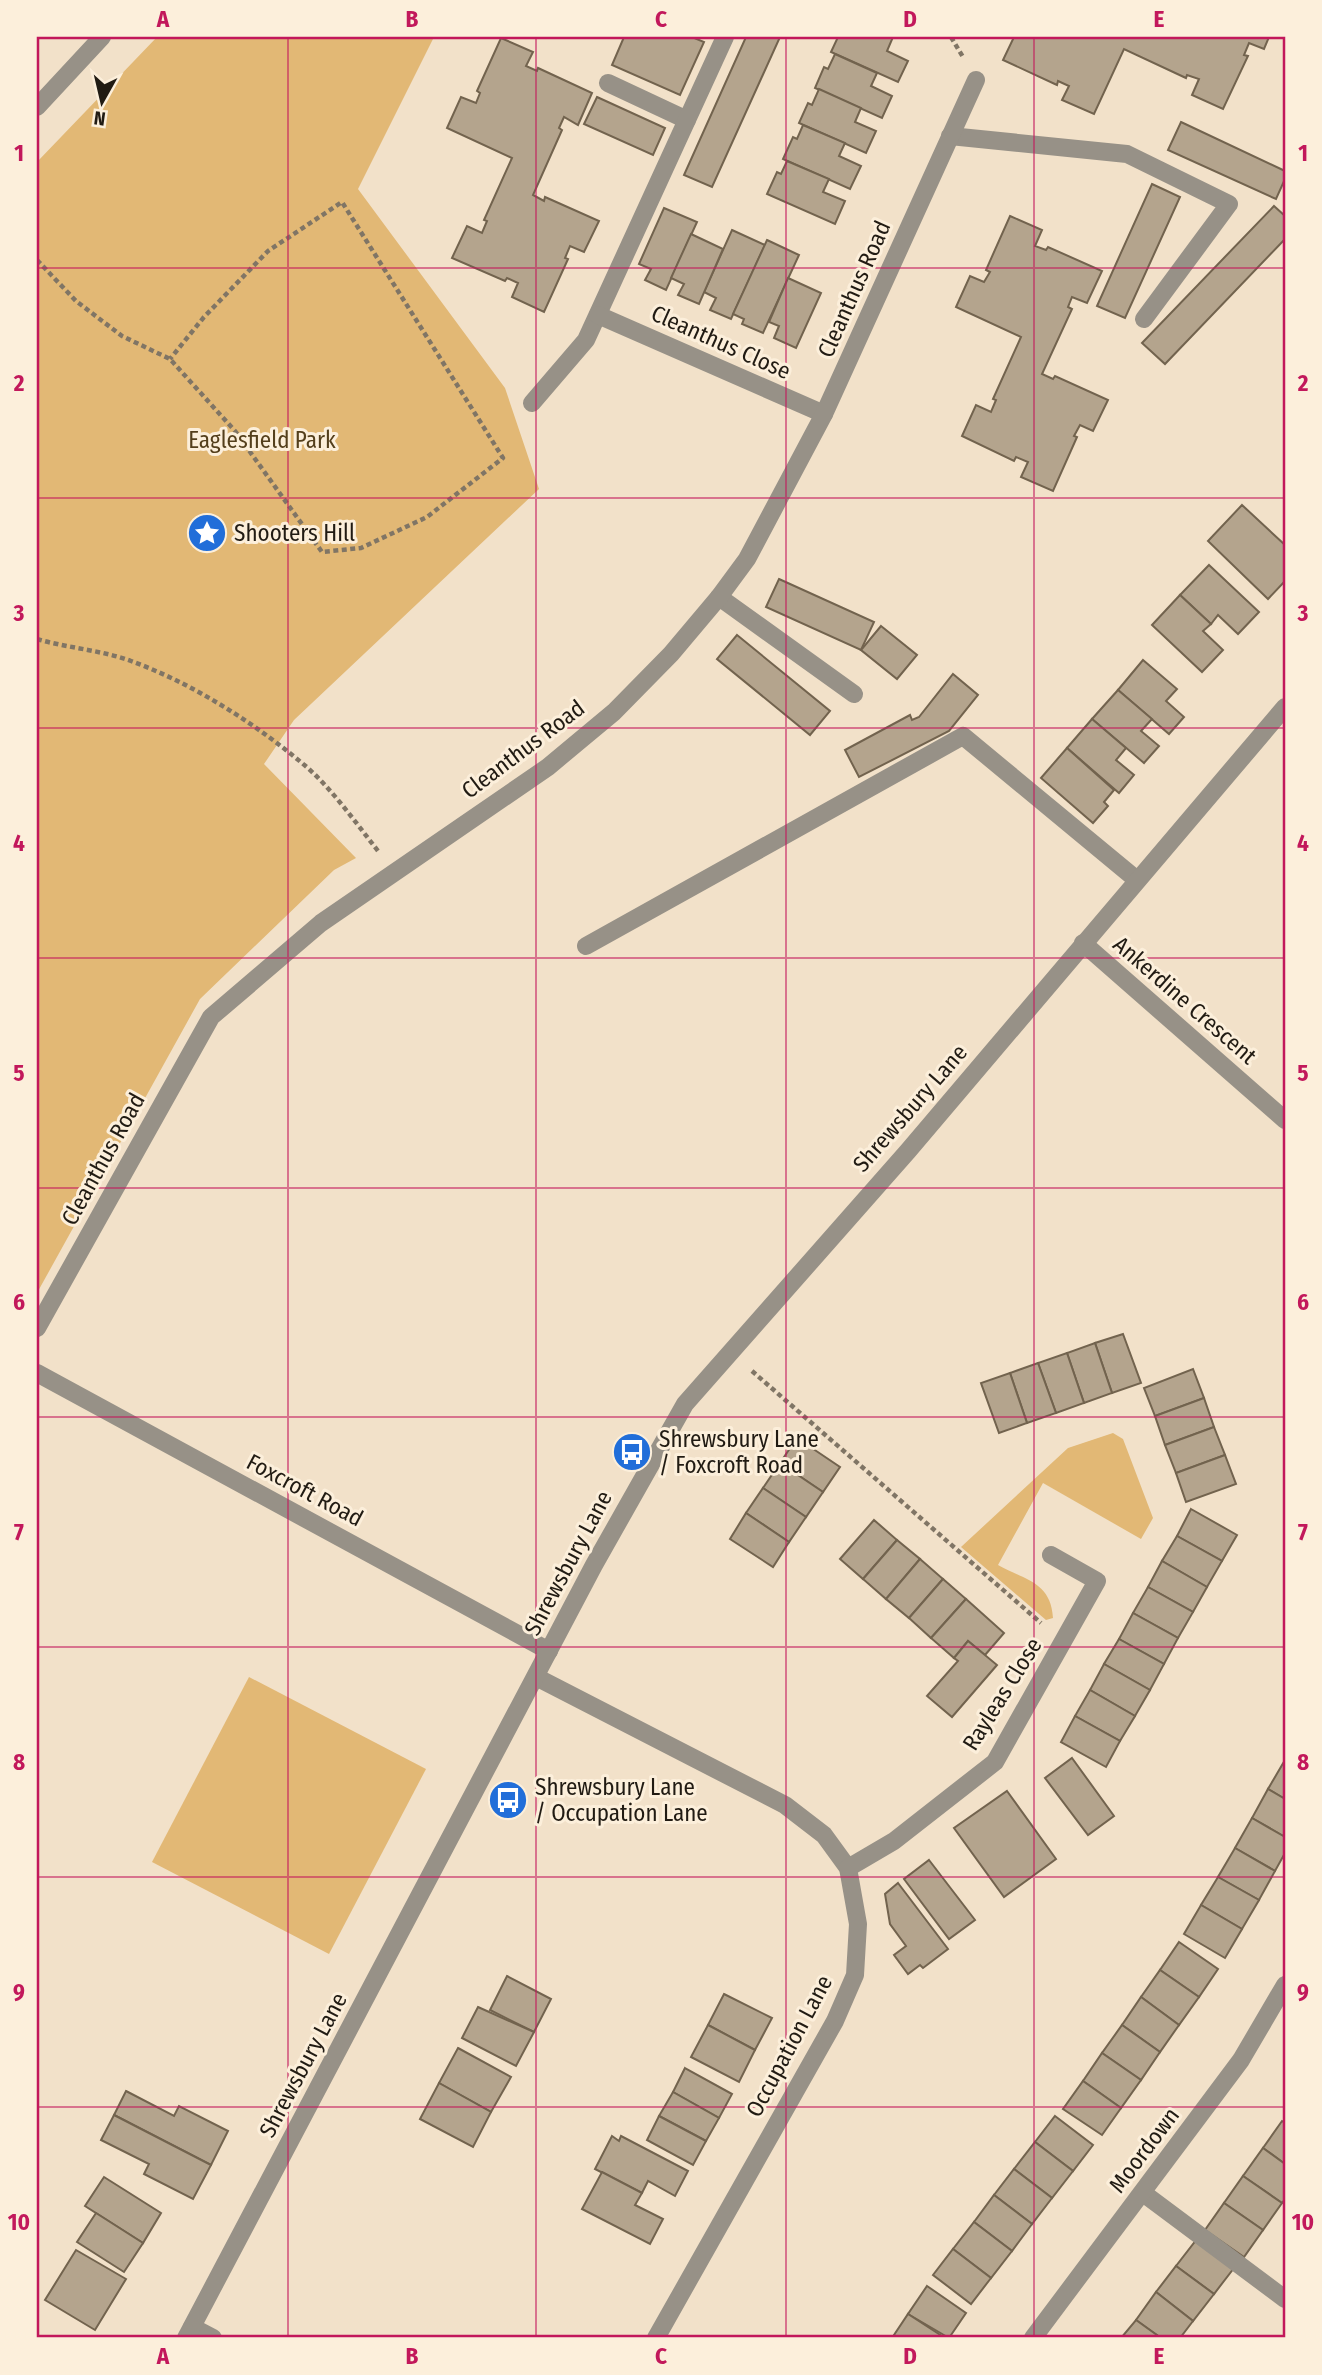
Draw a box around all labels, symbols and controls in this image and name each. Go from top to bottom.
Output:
text: A [156,5,170,33]
text: B [406,5,419,33]
text: C [655,5,667,33]
text: D [903,5,917,33]
text: E [1154,5,1165,33]
north arrow [66,66,136,136]
text: N [92,106,107,131]
text: 1 [14,139,24,167]
text: 1 [1298,139,1308,167]
street label: Cleanthus Road [811,216,897,362]
street label: Cleanthus Close [647,299,795,385]
text: 2 [13,369,25,397]
text: 2 [1297,369,1309,397]
park label: Eaglesfield Park [188,426,336,454]
place icon: Shooters Hill [186,512,228,554]
place label: Shooters Hill [234,519,355,547]
text: 3 [13,599,25,627]
text: 3 [1297,599,1309,627]
street label: Cleanthus Road [456,694,590,804]
text: 4 [13,829,25,857]
text: 4 [1297,829,1309,857]
street label: Ankerdine Crescent [1108,930,1263,1070]
street label: Shrewsbury Lane [847,1038,973,1178]
text: 5 [13,1059,25,1087]
text: 5 [1297,1059,1309,1087]
street label: Cleanthus Road [55,1088,151,1230]
text: 6 [13,1288,25,1316]
text: 6 [1297,1288,1309,1316]
place label: Shrewsbury Lane / Foxcroft Road [659,1425,819,1479]
bus stop icon: Shrewsbury Lane / Foxcroft Road [611,1431,653,1473]
street label: Foxcroft Road [242,1448,368,1532]
street label: Shrewsbury Lane [518,1486,618,1640]
text: 7 [14,1518,24,1546]
text: 7 [1298,1518,1308,1546]
street label: Rayleas Close [956,1632,1048,1756]
text: 8 [13,1748,25,1776]
text: 8 [1297,1748,1309,1776]
place label: Shrewsbury Lane / Occupation Lane [535,1773,708,1827]
bus stop icon: Shrewsbury Lane / Occupation Lane [487,1779,529,1821]
street label: Occupation Lane [740,1970,838,2122]
text: 9 [13,1978,25,2006]
text: 9 [1297,1978,1309,2006]
street label: Shrewsbury Lane [253,1988,353,2142]
street label: Moordown [1103,2102,1185,2198]
text: 10 [8,2208,30,2236]
text: 10 [1292,2208,1314,2236]
text: A [156,2342,170,2370]
text: B [406,2342,419,2370]
text: C [655,2342,667,2370]
text: D [903,2342,917,2370]
text: E [1154,2342,1165,2370]

